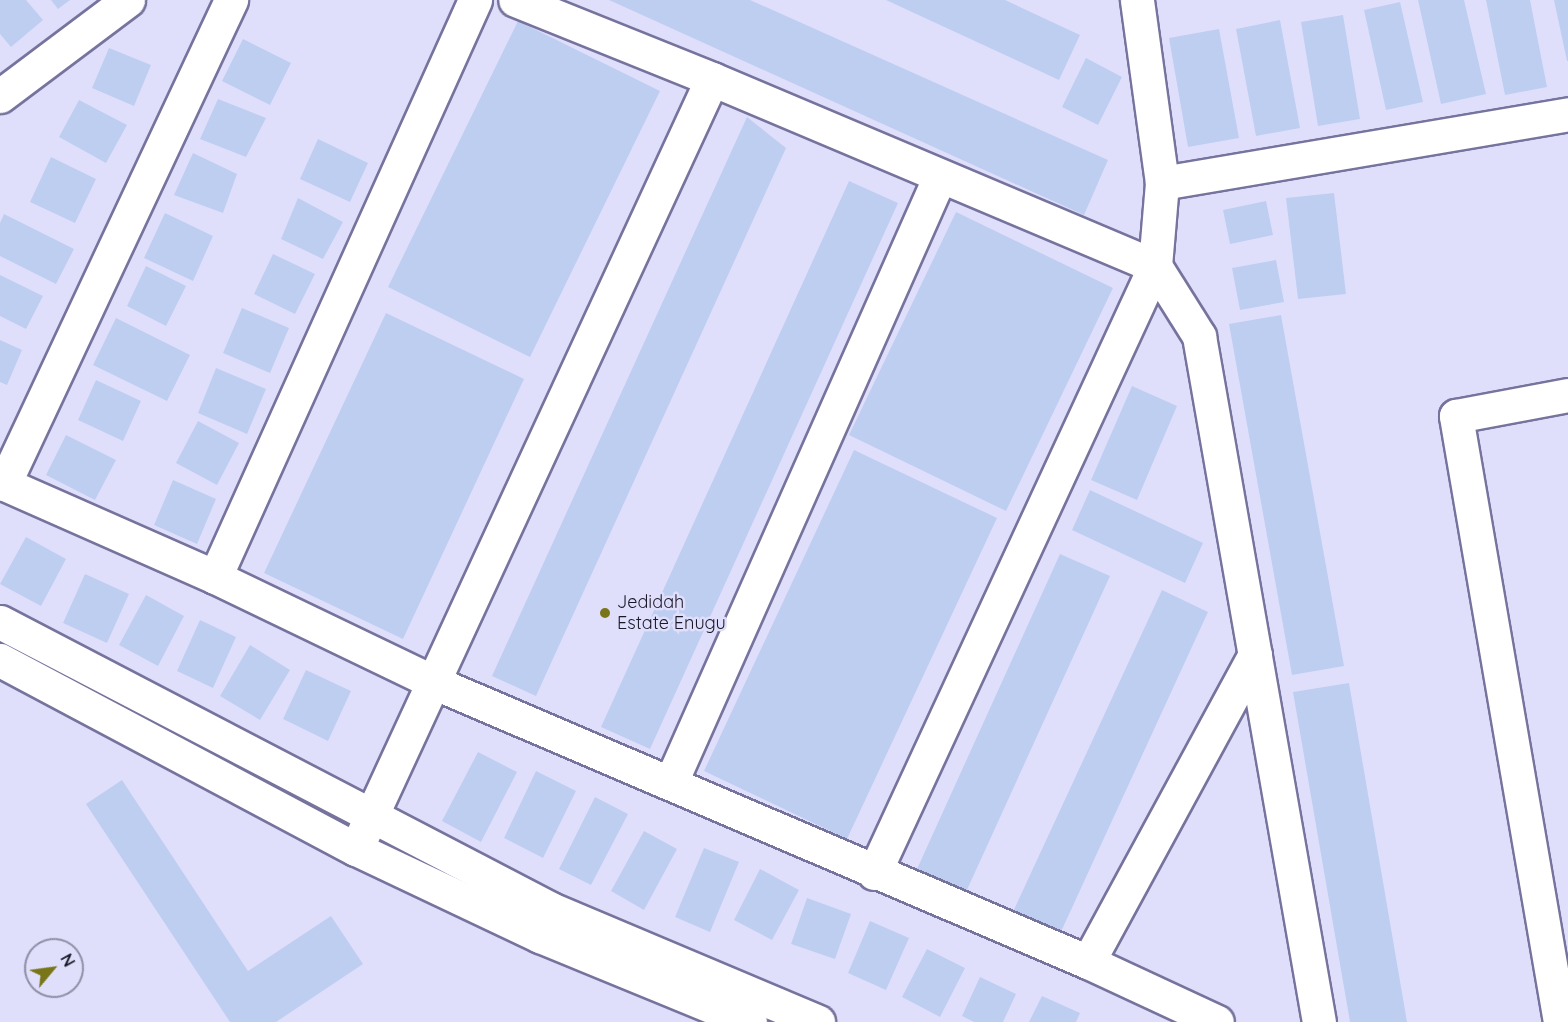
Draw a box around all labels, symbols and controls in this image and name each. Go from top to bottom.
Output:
place label: Jedidah Estate Enugu [617,592,726,634]
marker: Jedidah Estate Enugu [598,606,612,620]
north arrow [24,938,84,998]
text: N [56,950,80,970]

